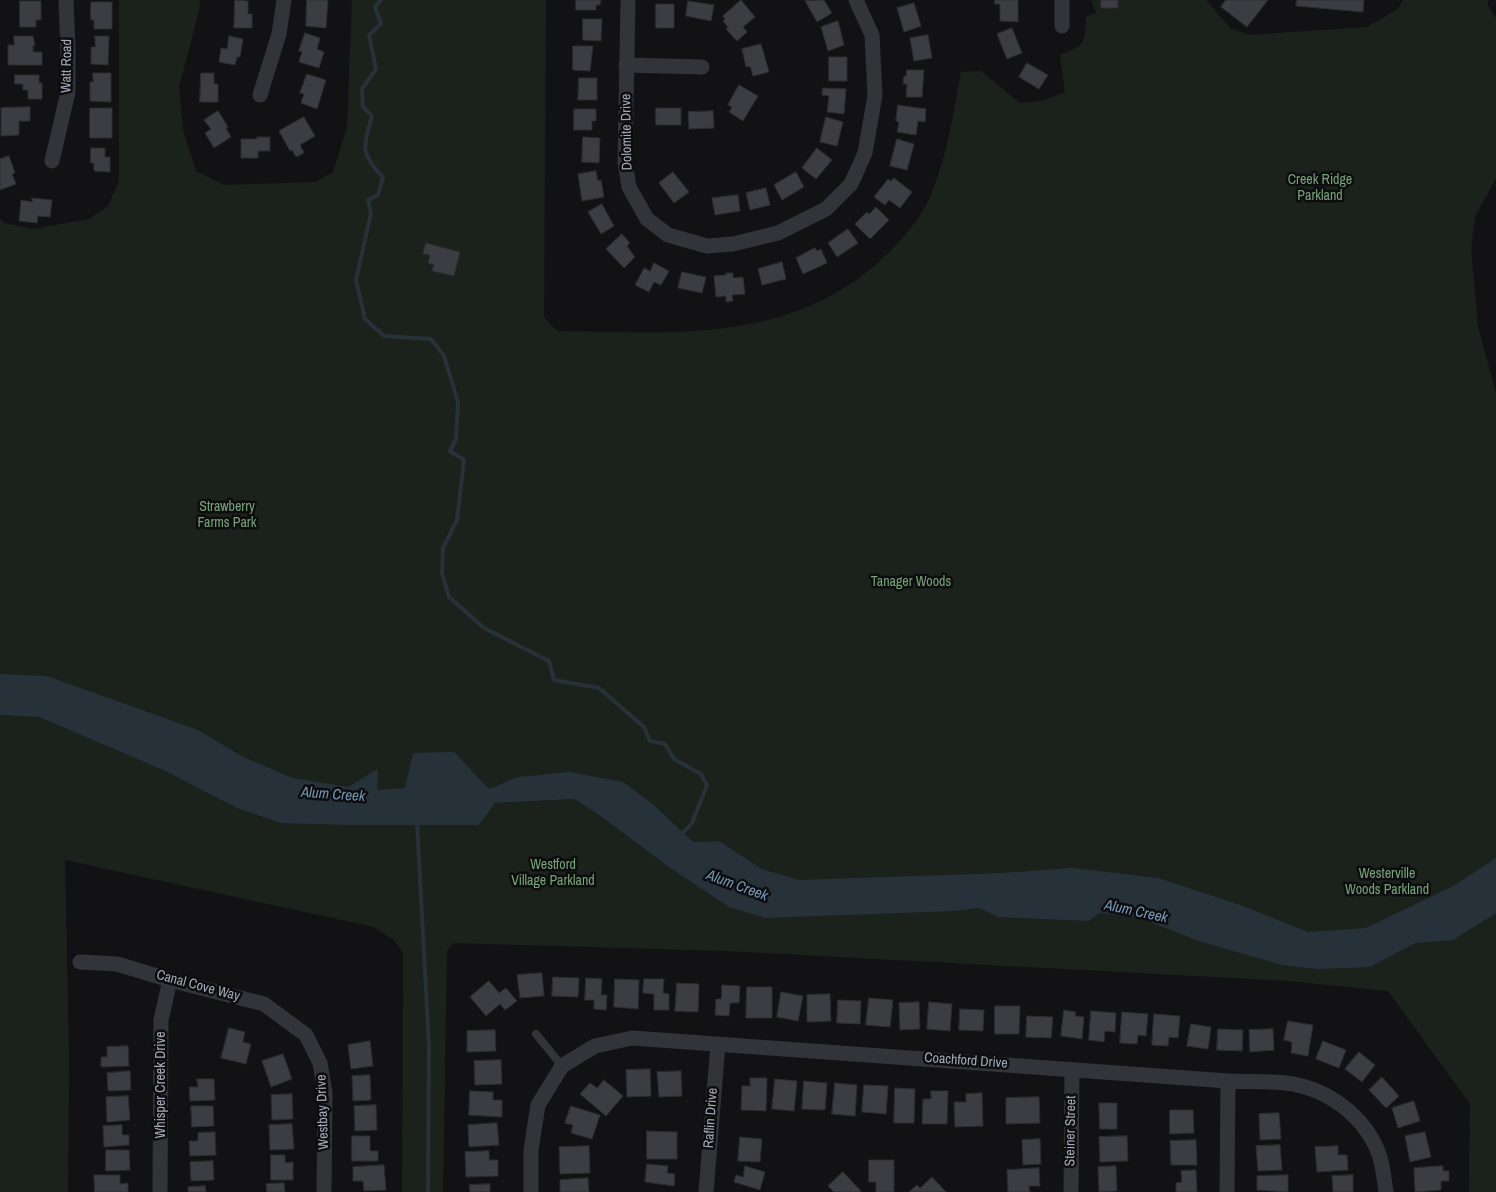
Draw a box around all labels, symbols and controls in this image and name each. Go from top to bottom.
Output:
street label: Watt Road [58,39,76,93]
street label: Dolomite Drive [618,94,636,170]
park label: Creek Ridge Parkland [1288,172,1352,204]
park label: Strawberry Farms Park [198,499,256,532]
park label: Tanager Woods [871,574,951,590]
water label: Alum Creek [300,784,366,806]
park label: Westford Village Parkland [511,857,595,890]
park label: Westerville Woods Parkland [1345,866,1429,899]
water label: Alum Creek [704,867,770,905]
water label: Alum Creek [1103,897,1169,927]
street label: Canal Cove Way [154,967,242,1005]
street label: Whisper Creek Drive [153,1031,169,1139]
street label: Coachford Drive [924,1050,1008,1072]
street label: Westbay Drive [313,1074,333,1150]
street label: Raflin Drive [701,1087,721,1149]
street label: Steiner Street [1062,1095,1080,1167]

